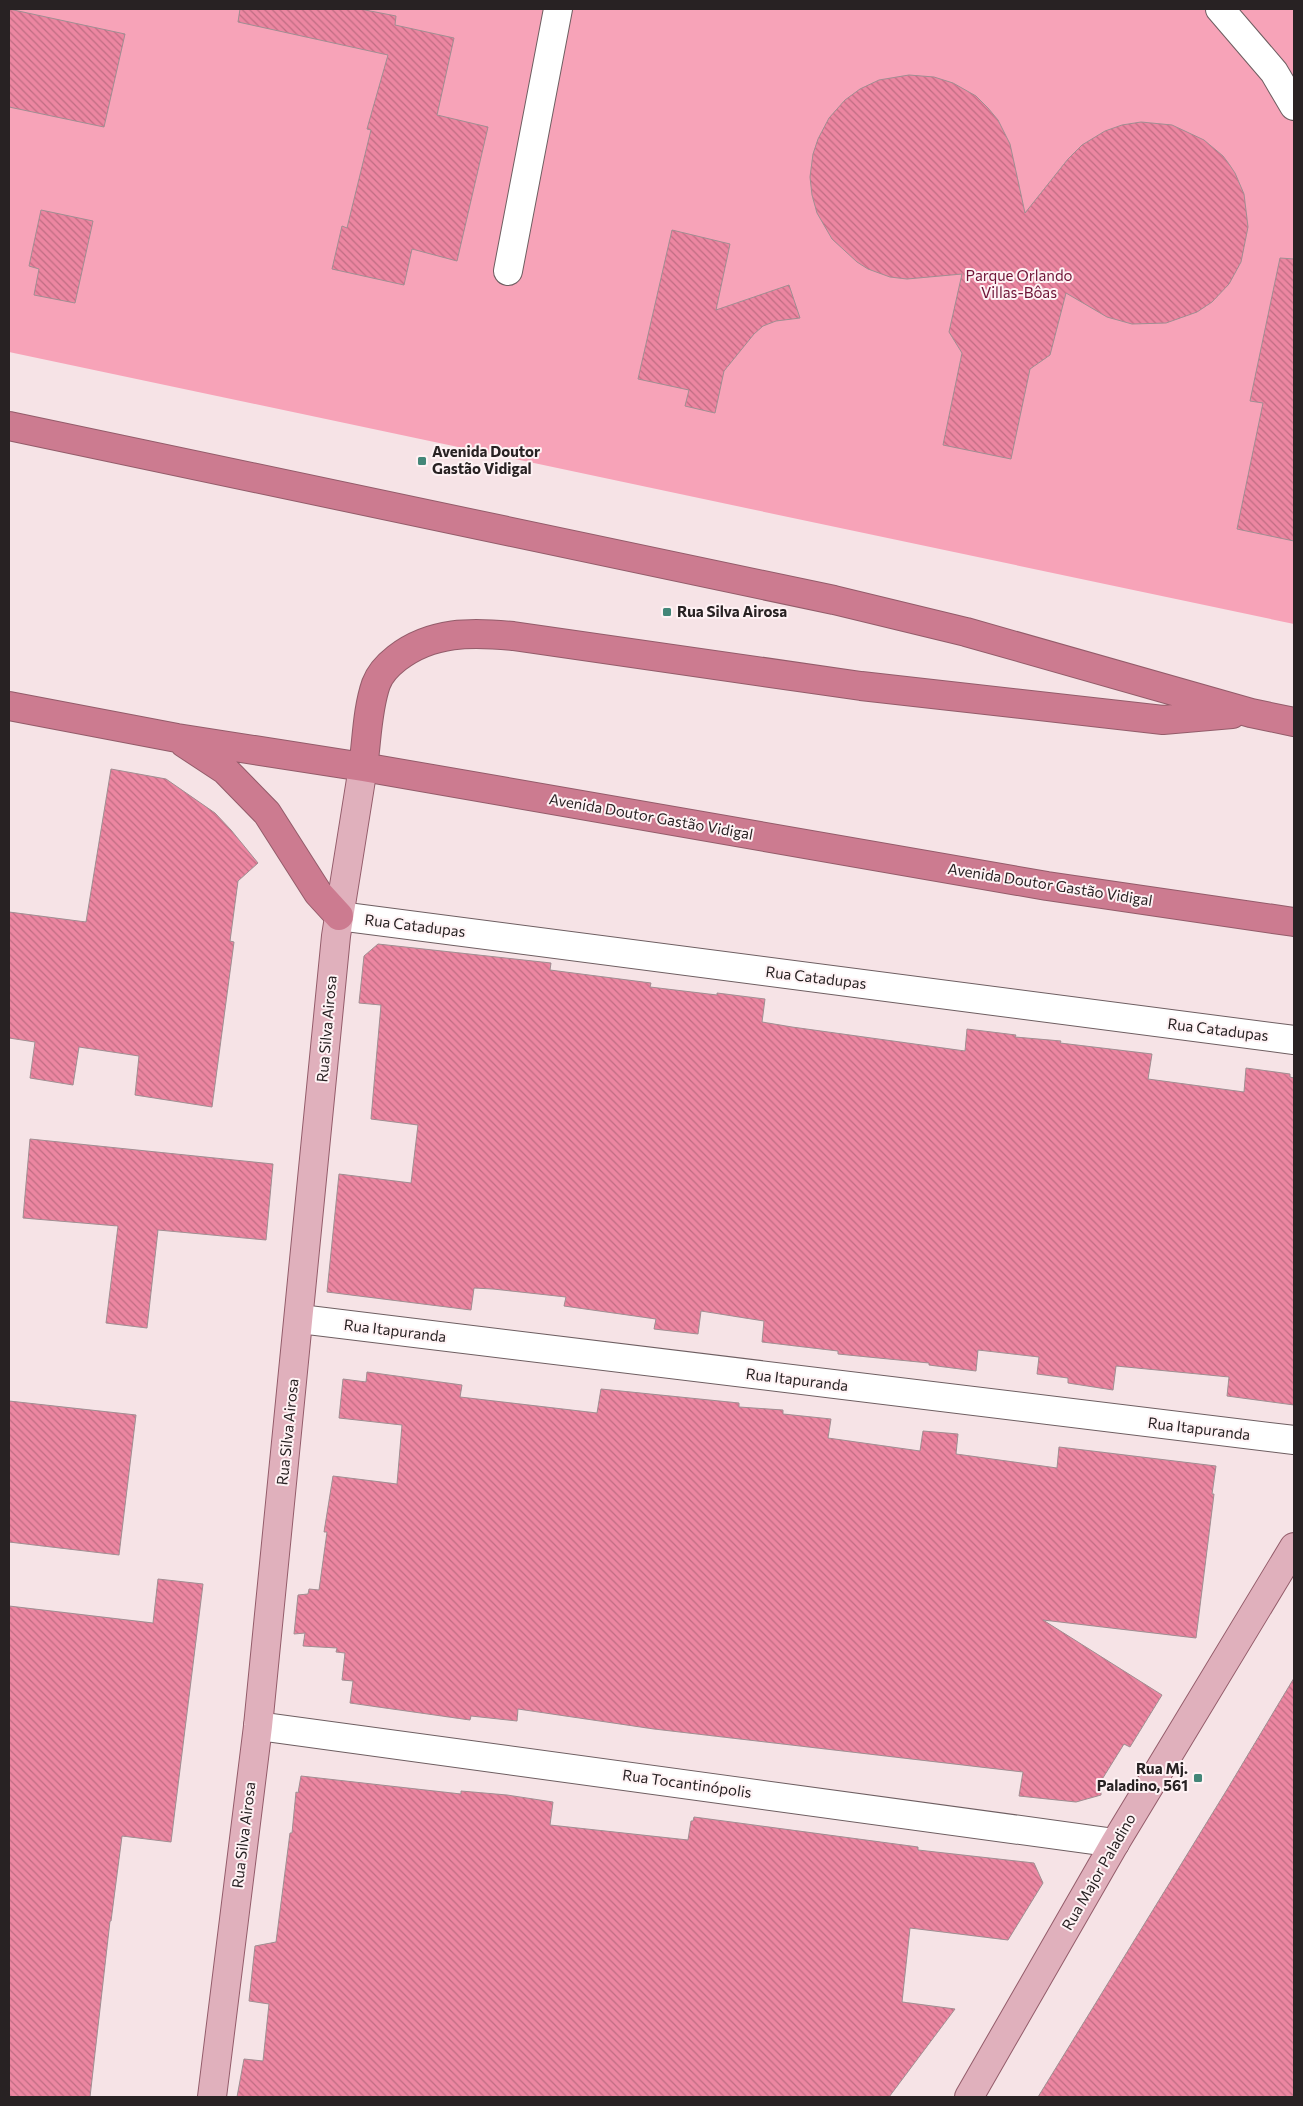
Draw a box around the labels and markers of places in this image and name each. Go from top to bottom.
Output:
place label: Avenida Doutor Gastão Vidigal [432,442,540,477]
marker: Avenida Doutor Gastão Vidigal [416,455,428,467]
place label: Rua Silva Airosa [677,602,787,620]
marker: Rua Silva Airosa [661,606,673,618]
place label: Rua Mj. Paladino, 561 [1097,1759,1188,1794]
marker: Rua Mj. Paladino, 561 [1192,1772,1204,1784]

